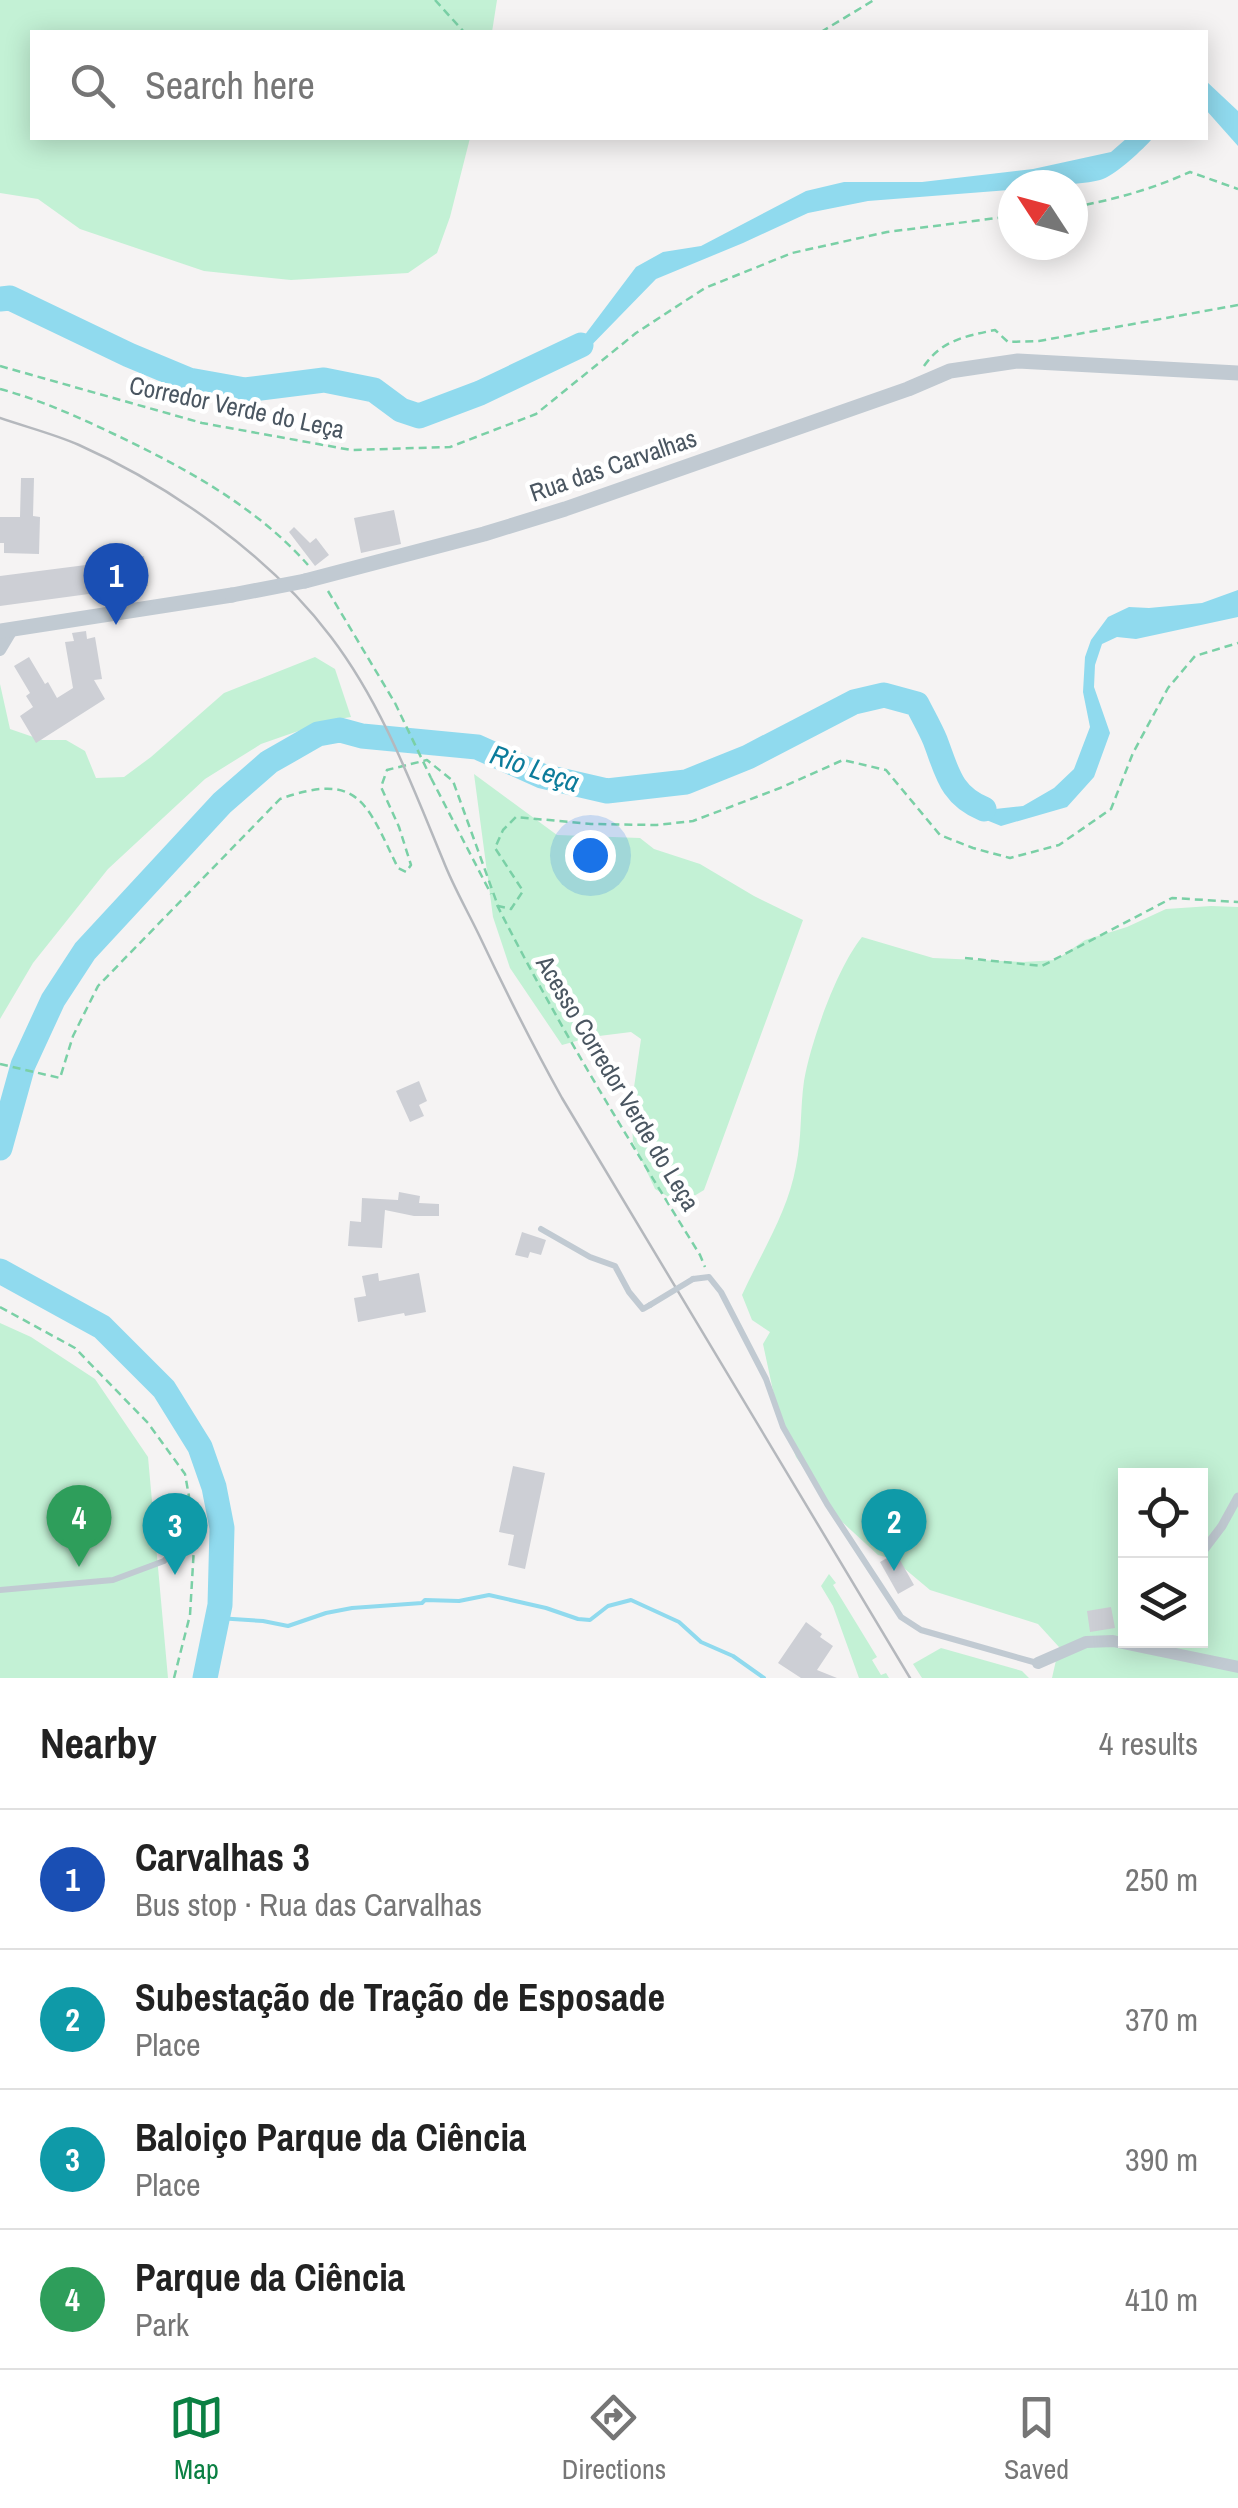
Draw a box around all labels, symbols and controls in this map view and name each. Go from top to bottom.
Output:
search box [30,30,1208,140]
icon: search [65,58,120,113]
text: Search here [145,60,315,111]
north arrow [998,170,1088,260]
street label: Corredor Verde do Leça [126,368,348,446]
street label: Rua das Carvalhas [525,421,701,509]
pin: 1 [84,542,148,625]
water label: Rio Leça [485,735,585,801]
your location [565,830,616,881]
street label: Acesso Corredor Verde do Leça [528,948,708,1217]
map controls [1118,1468,1208,1648]
button: locate [1118,1468,1208,1558]
pin: 4 [46,1484,112,1567]
pin: 2 [862,1488,926,1571]
pin: 3 [142,1492,208,1575]
button: layers [1118,1558,1208,1648]
text: Nearby [40,1715,157,1771]
text: 4 results [1099,1722,1198,1765]
text: Carvalhas 3 [135,1832,310,1883]
text: 1 [65,1858,80,1901]
text: 250 m [1125,1858,1198,1901]
text: Bus stop · Rua das Carvalhas [135,1883,482,1926]
text: Subestação de Tração de Esposade [135,1972,665,2023]
text: 2 [65,1998,80,2041]
text: 370 m [1125,1998,1198,2041]
text: Place [135,2023,201,2066]
text: Baloiço Parque da Ciência [135,2112,526,2163]
text: 3 [65,2138,80,2181]
text: 390 m [1125,2138,1198,2181]
text: Place [135,2163,201,2206]
text: Parque da Ciência [135,2252,405,2303]
text: 4 [65,2278,80,2321]
text: 410 m [1125,2278,1198,2321]
text: Park [135,2303,189,2346]
tab: Map [169,2390,224,2488]
tab: Directions [562,2390,666,2488]
tab: Saved [1004,2390,1069,2488]

